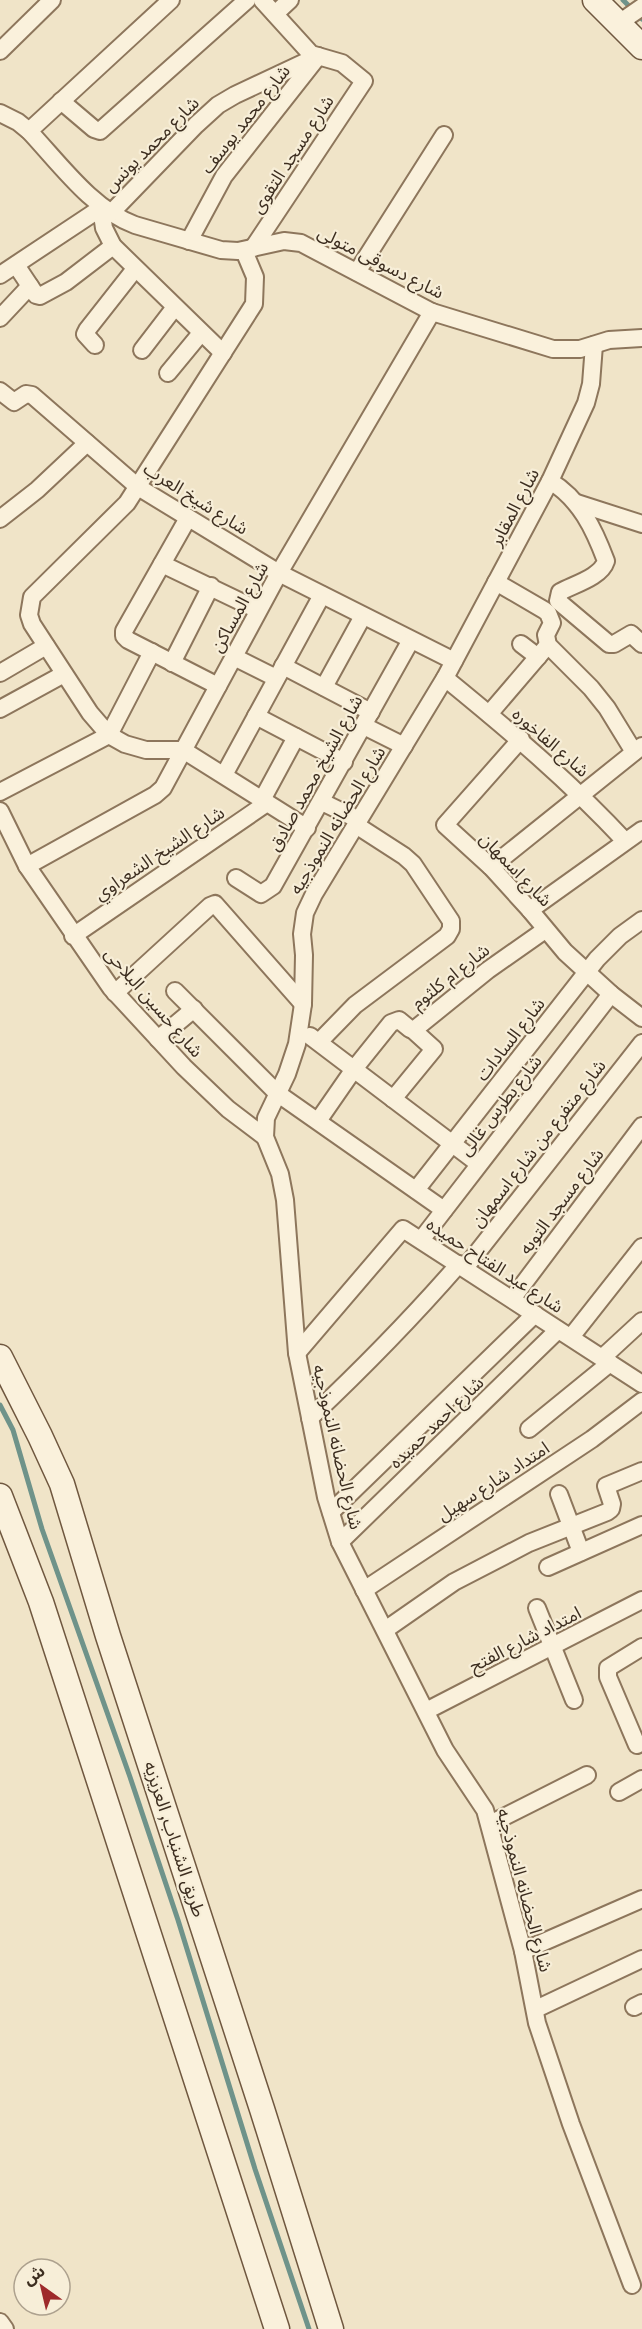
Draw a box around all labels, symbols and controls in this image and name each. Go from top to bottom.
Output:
street label: شارع محمد يوسف [195,60,297,180]
street label: شارع محمد يونس [98,91,206,199]
street label: شارع مسجد التقوى [245,91,341,219]
street label: شارع دسوقى متولى [313,220,448,306]
street label: شارع شيخ العرب [138,457,253,542]
street label: شارع المقابر [483,464,547,552]
street label: شارع المساكن [205,558,276,658]
street label: شارع الشيخ محمد صادق [262,691,370,857]
street label: شارع الفاخوره [506,702,594,784]
street label: شارع الحضانه النموذجيه [284,742,393,900]
street label: شارع الشيخ الشعراوي [89,801,230,908]
street label: شارع اسمهان [473,827,557,913]
street label: شارع ام كلثوم [406,938,496,1016]
street label: شارع حسين البلاحى [97,942,208,1064]
street label: شارع السادات [470,993,552,1087]
street label: شارع بطرس غالى [453,1050,549,1162]
street label: شارع متفرع من شارع اسمهان [465,1055,613,1233]
street label: شارع مسجد التوبه [514,1143,611,1261]
street label: شارع عبد الفتاح حميده [421,1212,568,1320]
street label: شارع الحضانه النموذجيه [305,1362,368,1532]
street label: شارع احمد حميده [384,1371,490,1475]
street label: امتداد شارع سهيل [432,1436,555,1528]
street label: امتداد شارع الفتح [465,1601,586,1680]
street label: طريق الشنباب, العزيزيه [139,1758,211,1920]
street label: شارع الحضانه النموذجيه [489,1806,558,1975]
north arrow [12,2257,72,2317]
text: ش [19,2260,48,2289]

